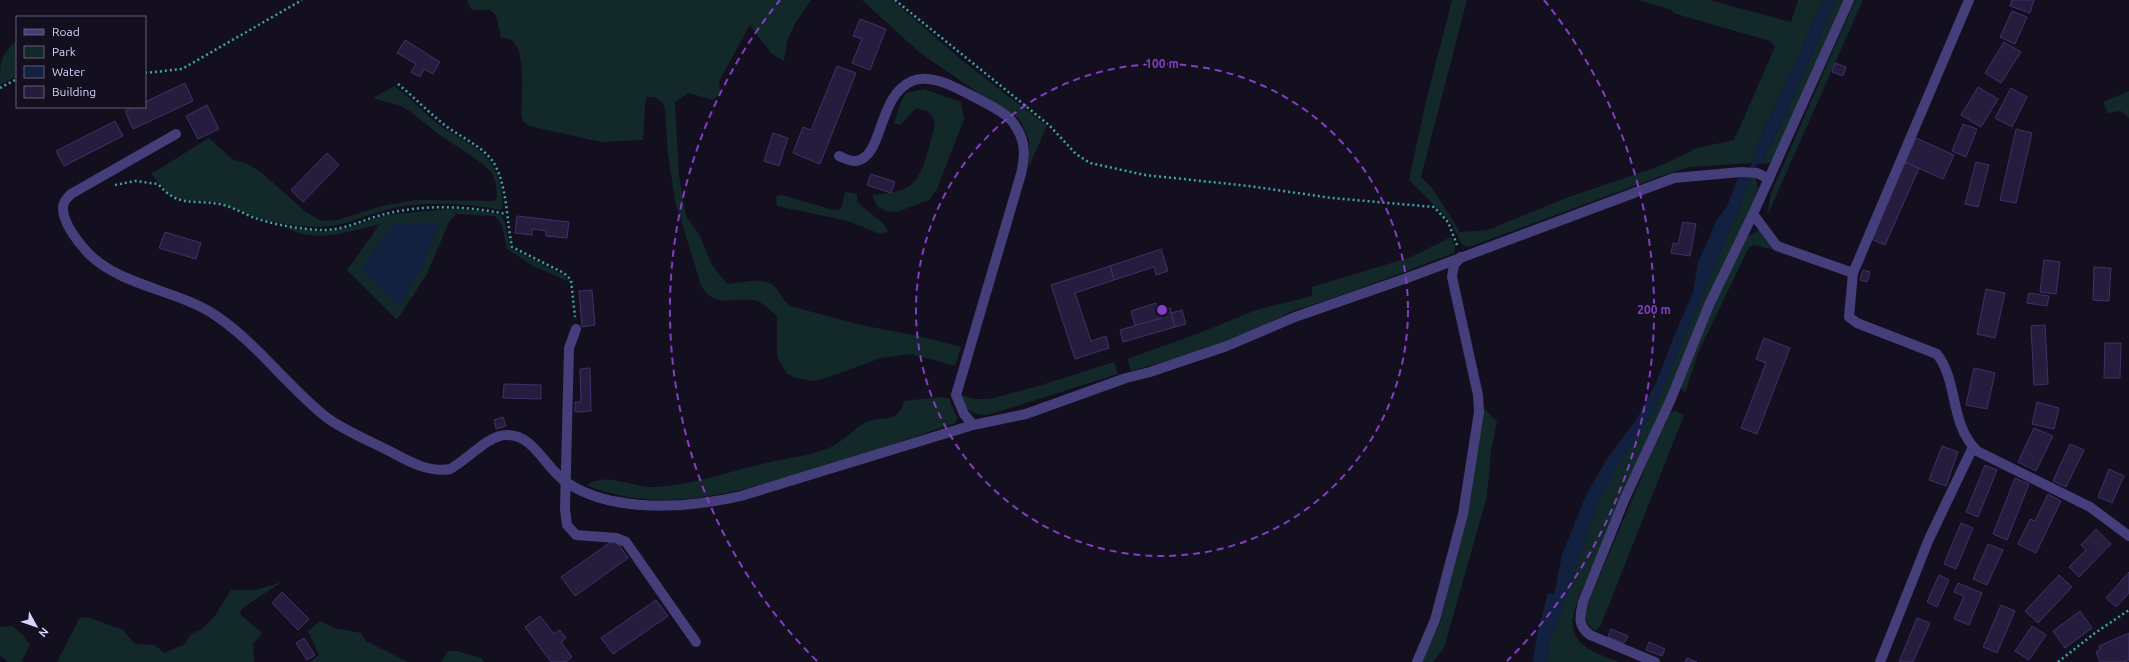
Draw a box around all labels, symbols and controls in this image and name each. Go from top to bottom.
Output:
legend [16,16,146,108]
text: Road [52,25,80,38]
text: Park [52,45,76,58]
text: 100 m [1145,57,1179,70]
text: Water [52,65,85,78]
text: Building [52,85,96,98]
centre of rings [1155,303,1169,317]
text: 200 m [1637,303,1671,316]
north arrow [16,606,56,646]
text: N [36,625,51,639]

